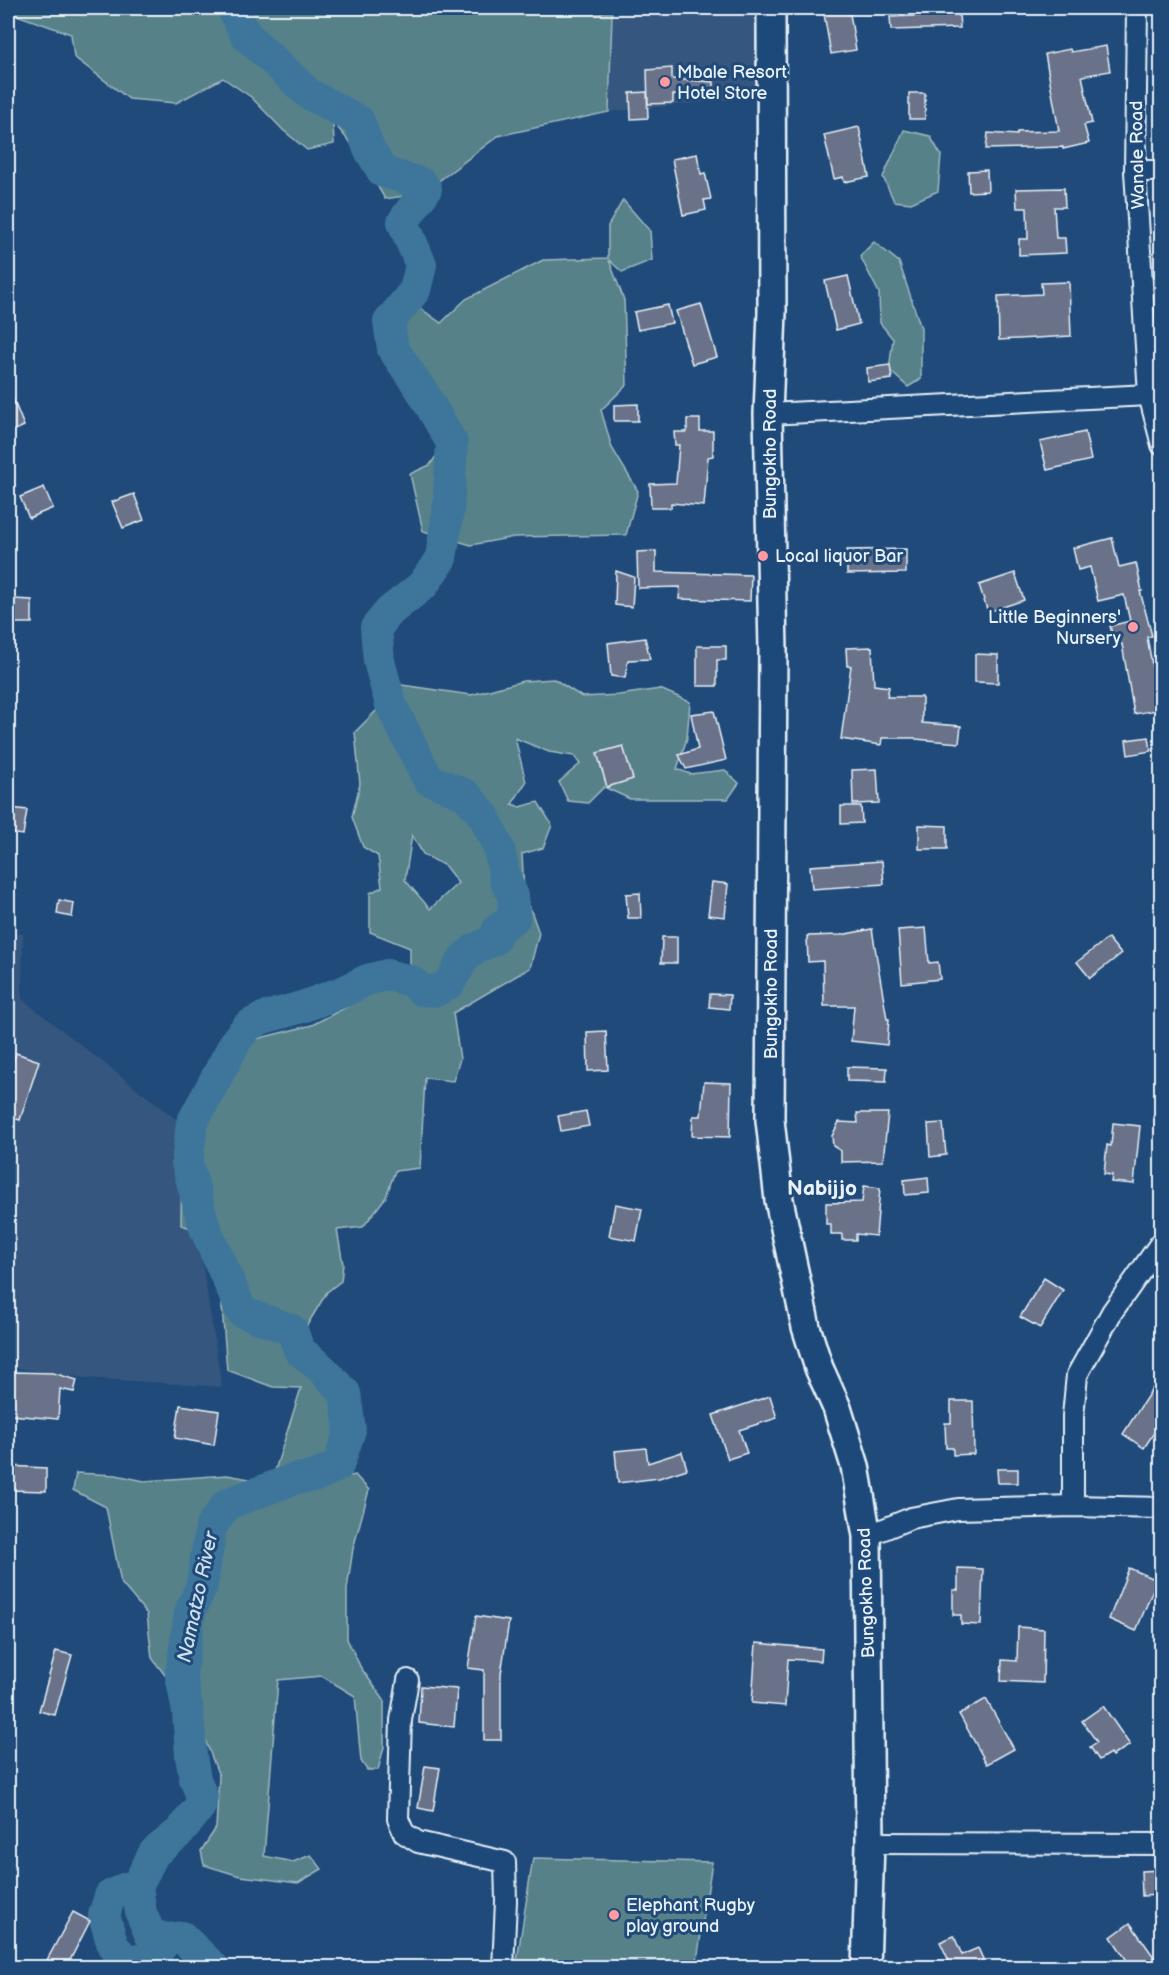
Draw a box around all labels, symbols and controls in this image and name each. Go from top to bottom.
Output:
place label: Mbale Resort Hotel Store [677,62,788,104]
marker: Mbale Resort Hotel Store [658,75,672,89]
street label: Wanale Road [1126,100,1149,210]
street label: Bungokho Road [760,389,781,519]
place label: Local liquor Bar [775,546,904,567]
marker: Local liquor Bar [756,549,770,563]
place label: Little Beginners' Nursery [988,607,1122,649]
marker: Little Beginners' Nursery [1126,620,1140,634]
street label: Bungokho Road [761,929,782,1059]
district label: Nabijjo [787,1176,857,1201]
street label: Bungokho Road [854,1527,879,1659]
water label: Namatzo River [172,1528,224,1665]
place label: Elephant Rugby play ground [626,1895,756,1937]
marker: Elephant Rugby play ground [607,1908,621,1922]

